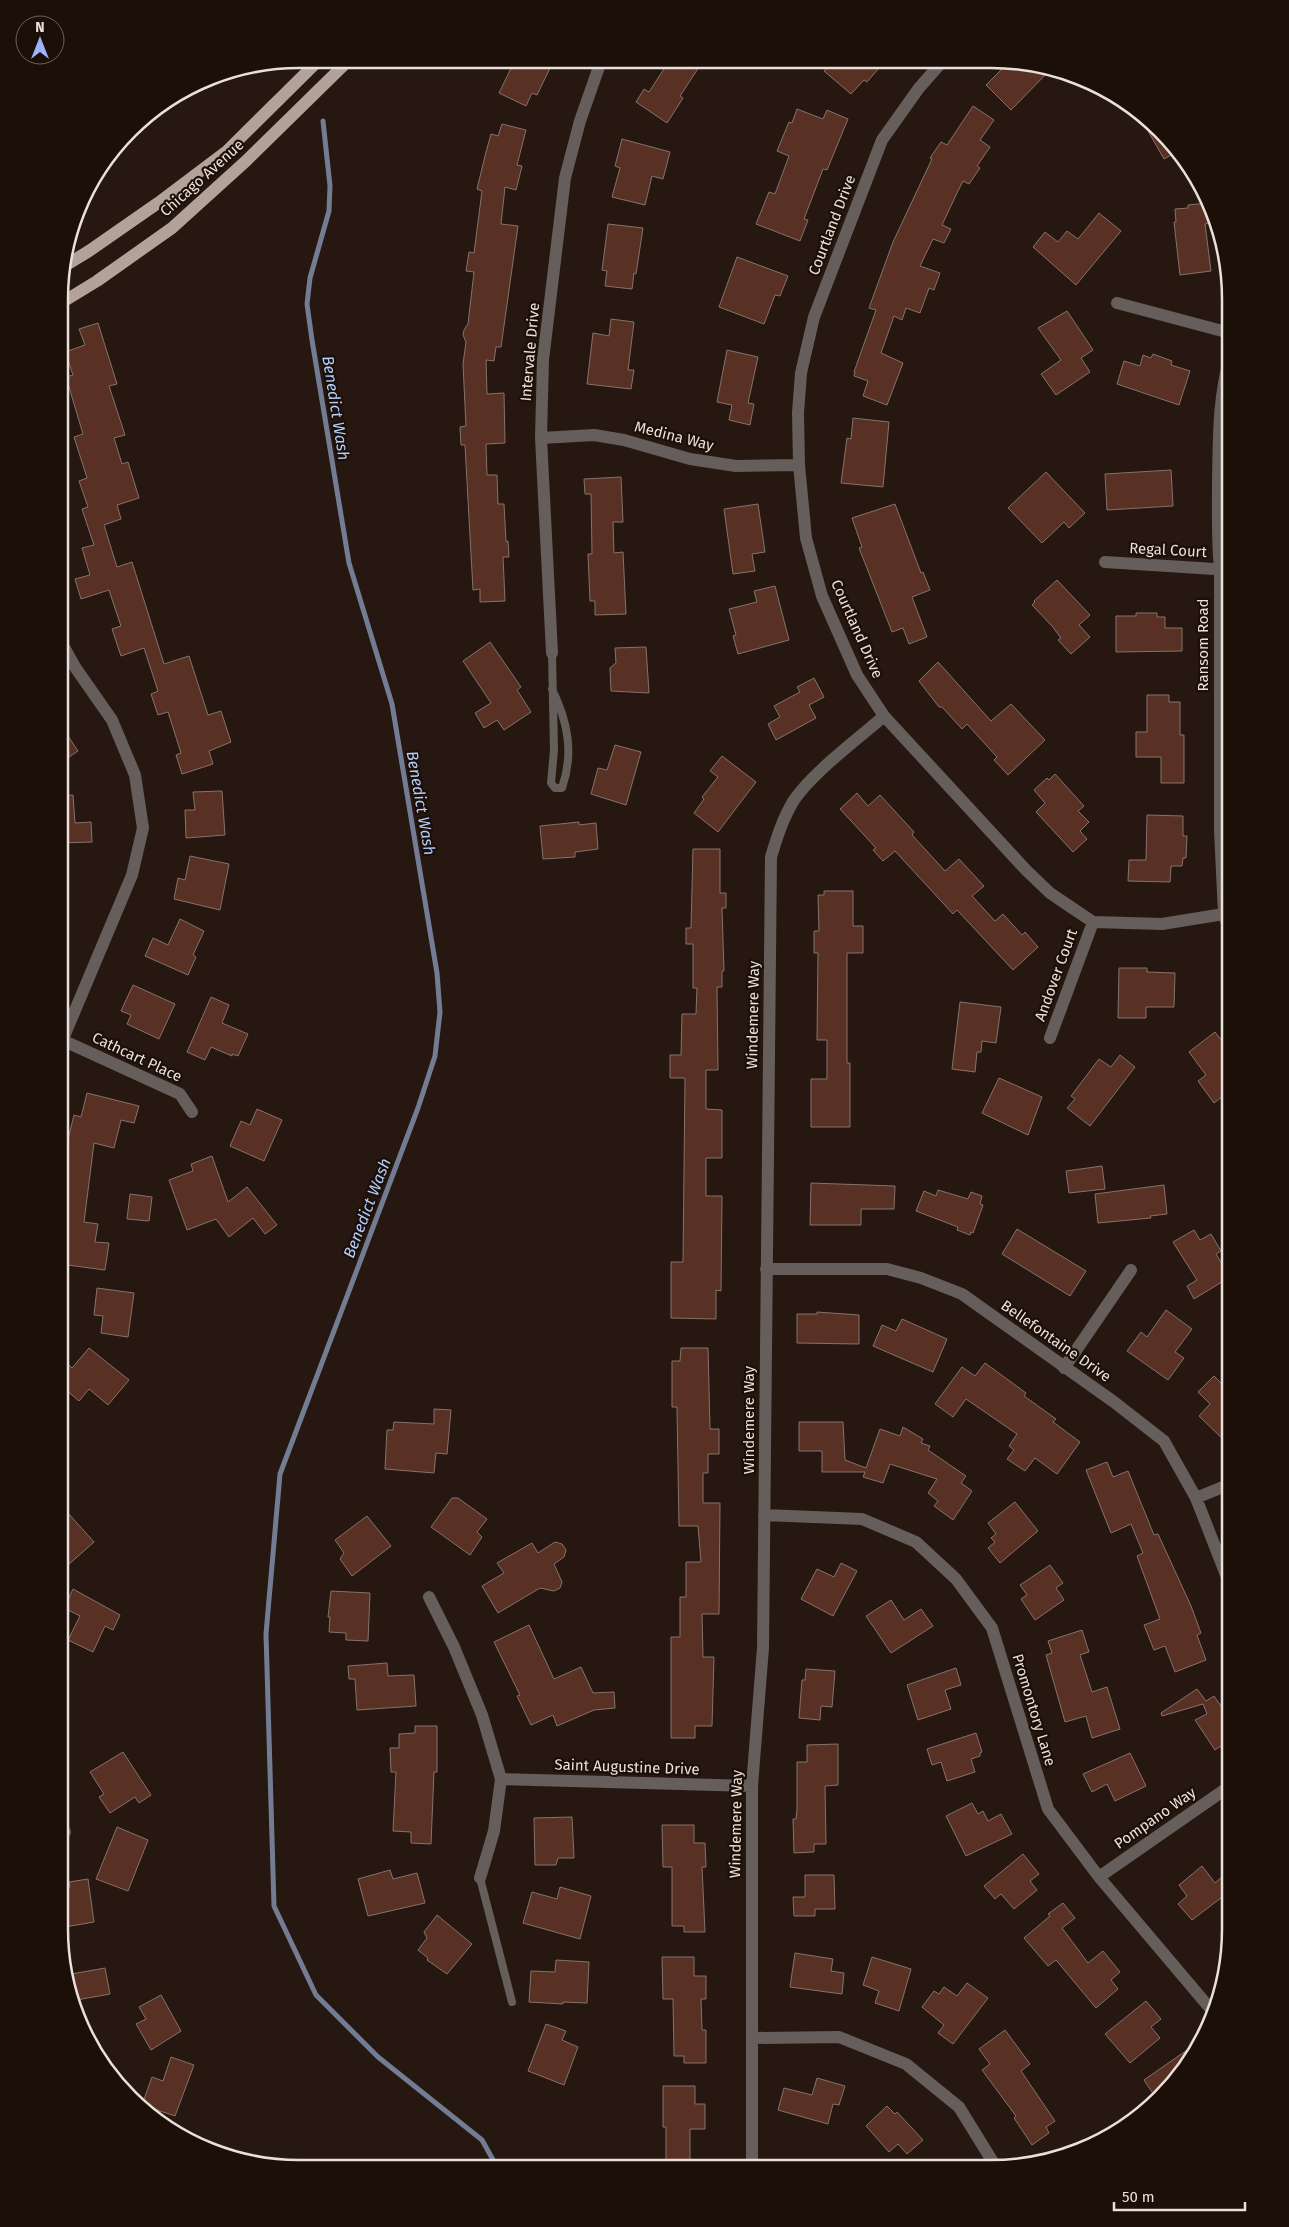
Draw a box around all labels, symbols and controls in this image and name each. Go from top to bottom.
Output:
north arrow [15,15,65,65]
text: N [35,19,45,36]
street label: Chicago Avenue [156,136,248,220]
street label: Courtland Drive [805,172,859,278]
street label: Intervale Drive [517,302,543,402]
water label: Benedict Wash [318,354,354,462]
street label: Medina Way [632,417,716,455]
street label: Regal Court [1129,539,1208,561]
street label: Courtland Drive [827,577,887,681]
street label: Ransom Road [1194,598,1212,692]
water label: Benedict Wash [402,749,440,857]
street label: Andover Court [1031,926,1081,1024]
street label: Windemere Way [743,960,763,1069]
street label: Cathcart Place [89,1028,185,1086]
water label: Benedict Wash [339,1155,395,1261]
street label: Bellefontaine Drive [997,1296,1115,1386]
street label: Windemere Way [740,1365,758,1474]
street label: Promontory Lane [1008,1652,1060,1768]
street label: Saint Augustine Drive [554,1755,700,1779]
street label: Windemere Way [726,1769,746,1878]
street label: Pompano Way [1111,1783,1200,1853]
scale bar [1114,2180,1245,2212]
text: 50 m [1122,2188,1155,2206]

